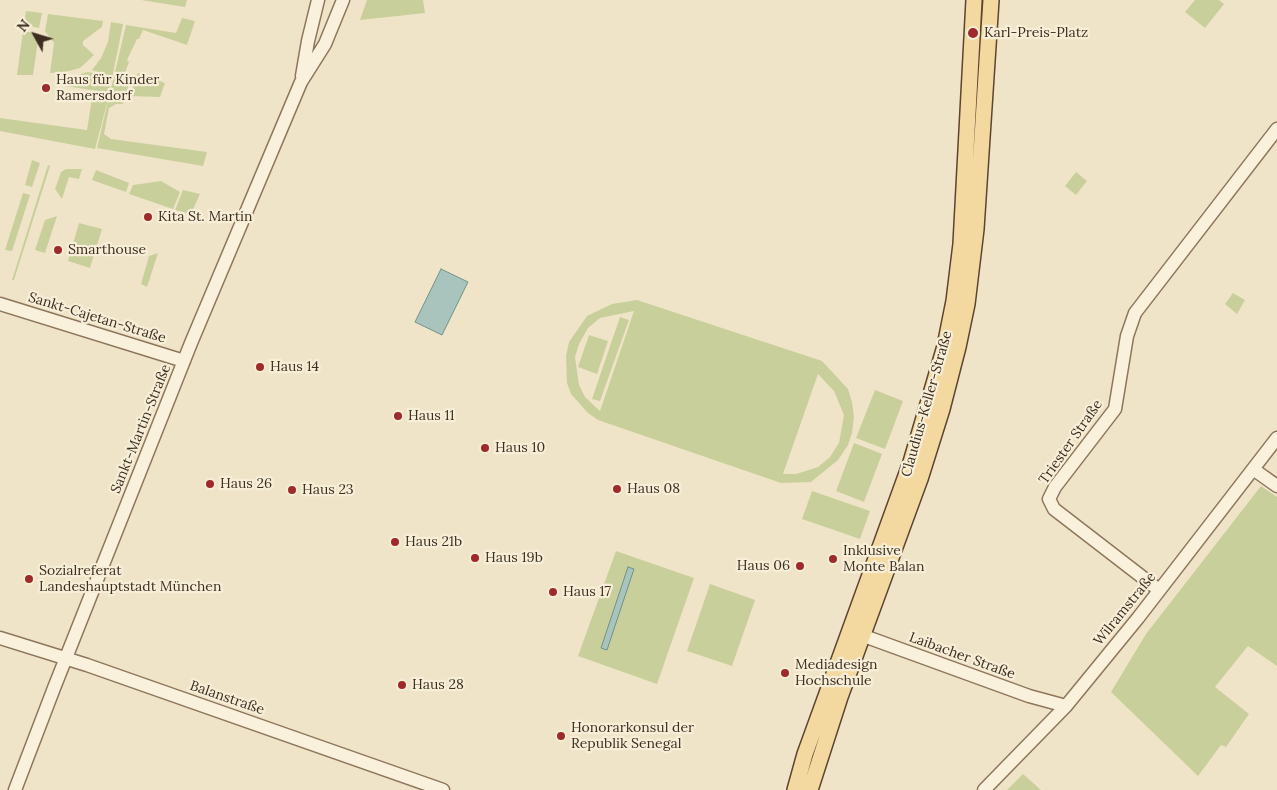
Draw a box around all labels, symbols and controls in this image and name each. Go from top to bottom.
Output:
north arrow [10,10,60,60]
text: N [13,16,34,35]
place label: Karl-Preis-Platz [984,25,1088,41]
marker: Karl-Preis-Platz [966,26,980,40]
place label: Haus für Kinder Ramersdorf [56,72,159,104]
marker: Haus für Kinder Ramersdorf [40,82,52,94]
place label: Kita St. Martin [158,209,253,225]
marker: Kita St. Martin [142,211,154,223]
place label: Smarthouse [68,242,146,258]
marker: Smarthouse [52,244,64,256]
street label: Sankt-Cajetan-Straße [26,289,168,347]
street label: Claudius-Keller-Straße [898,329,956,479]
place label: Haus 14 [270,359,319,375]
marker: Haus 14 [254,361,266,373]
street label: Sankt-Martin-Straße [107,362,175,496]
street label: Triester Straße [1036,397,1106,487]
place label: Haus 11 [408,408,455,424]
marker: Haus 11 [392,410,404,422]
place label: Haus 10 [495,440,545,456]
marker: Haus 10 [479,442,491,454]
place label: Haus 26 [220,476,272,492]
marker: Haus 26 [204,478,216,490]
place label: Haus 08 [627,481,680,497]
place label: Haus 23 [302,482,354,498]
marker: Haus 08 [611,483,623,495]
marker: Haus 23 [286,484,298,496]
place label: Haus 21b [405,534,462,550]
marker: Haus 21b [389,536,401,548]
place label: Inklusive Monte Balan [843,543,924,576]
place label: Haus 19b [485,550,543,566]
marker: Haus 19b [469,552,481,564]
marker: Inklusive Monte Balan [827,553,839,565]
place label: Haus 06 [737,558,790,574]
marker: Haus 06 [794,560,806,572]
place label: Sozialreferat Landeshauptstadt München [39,563,221,596]
street label: Wilramstraße [1090,569,1160,649]
marker: Sozialreferat Landeshauptstadt München [23,573,35,585]
place label: Haus 17 [563,584,611,600]
marker: Haus 17 [547,586,559,598]
street label: Laibacher Straße [907,629,1017,683]
place label: Mediadesign Hochschule [795,657,877,690]
marker: Mediadesign Hochschule [779,667,791,679]
street label: Balanstraße [188,677,266,719]
place label: Haus 28 [412,677,464,693]
marker: Haus 28 [396,679,408,691]
place label: Honorarkonsul der Republik Senegal [571,720,694,752]
marker: Honorarkonsul der Republik Senegal [555,730,567,742]

